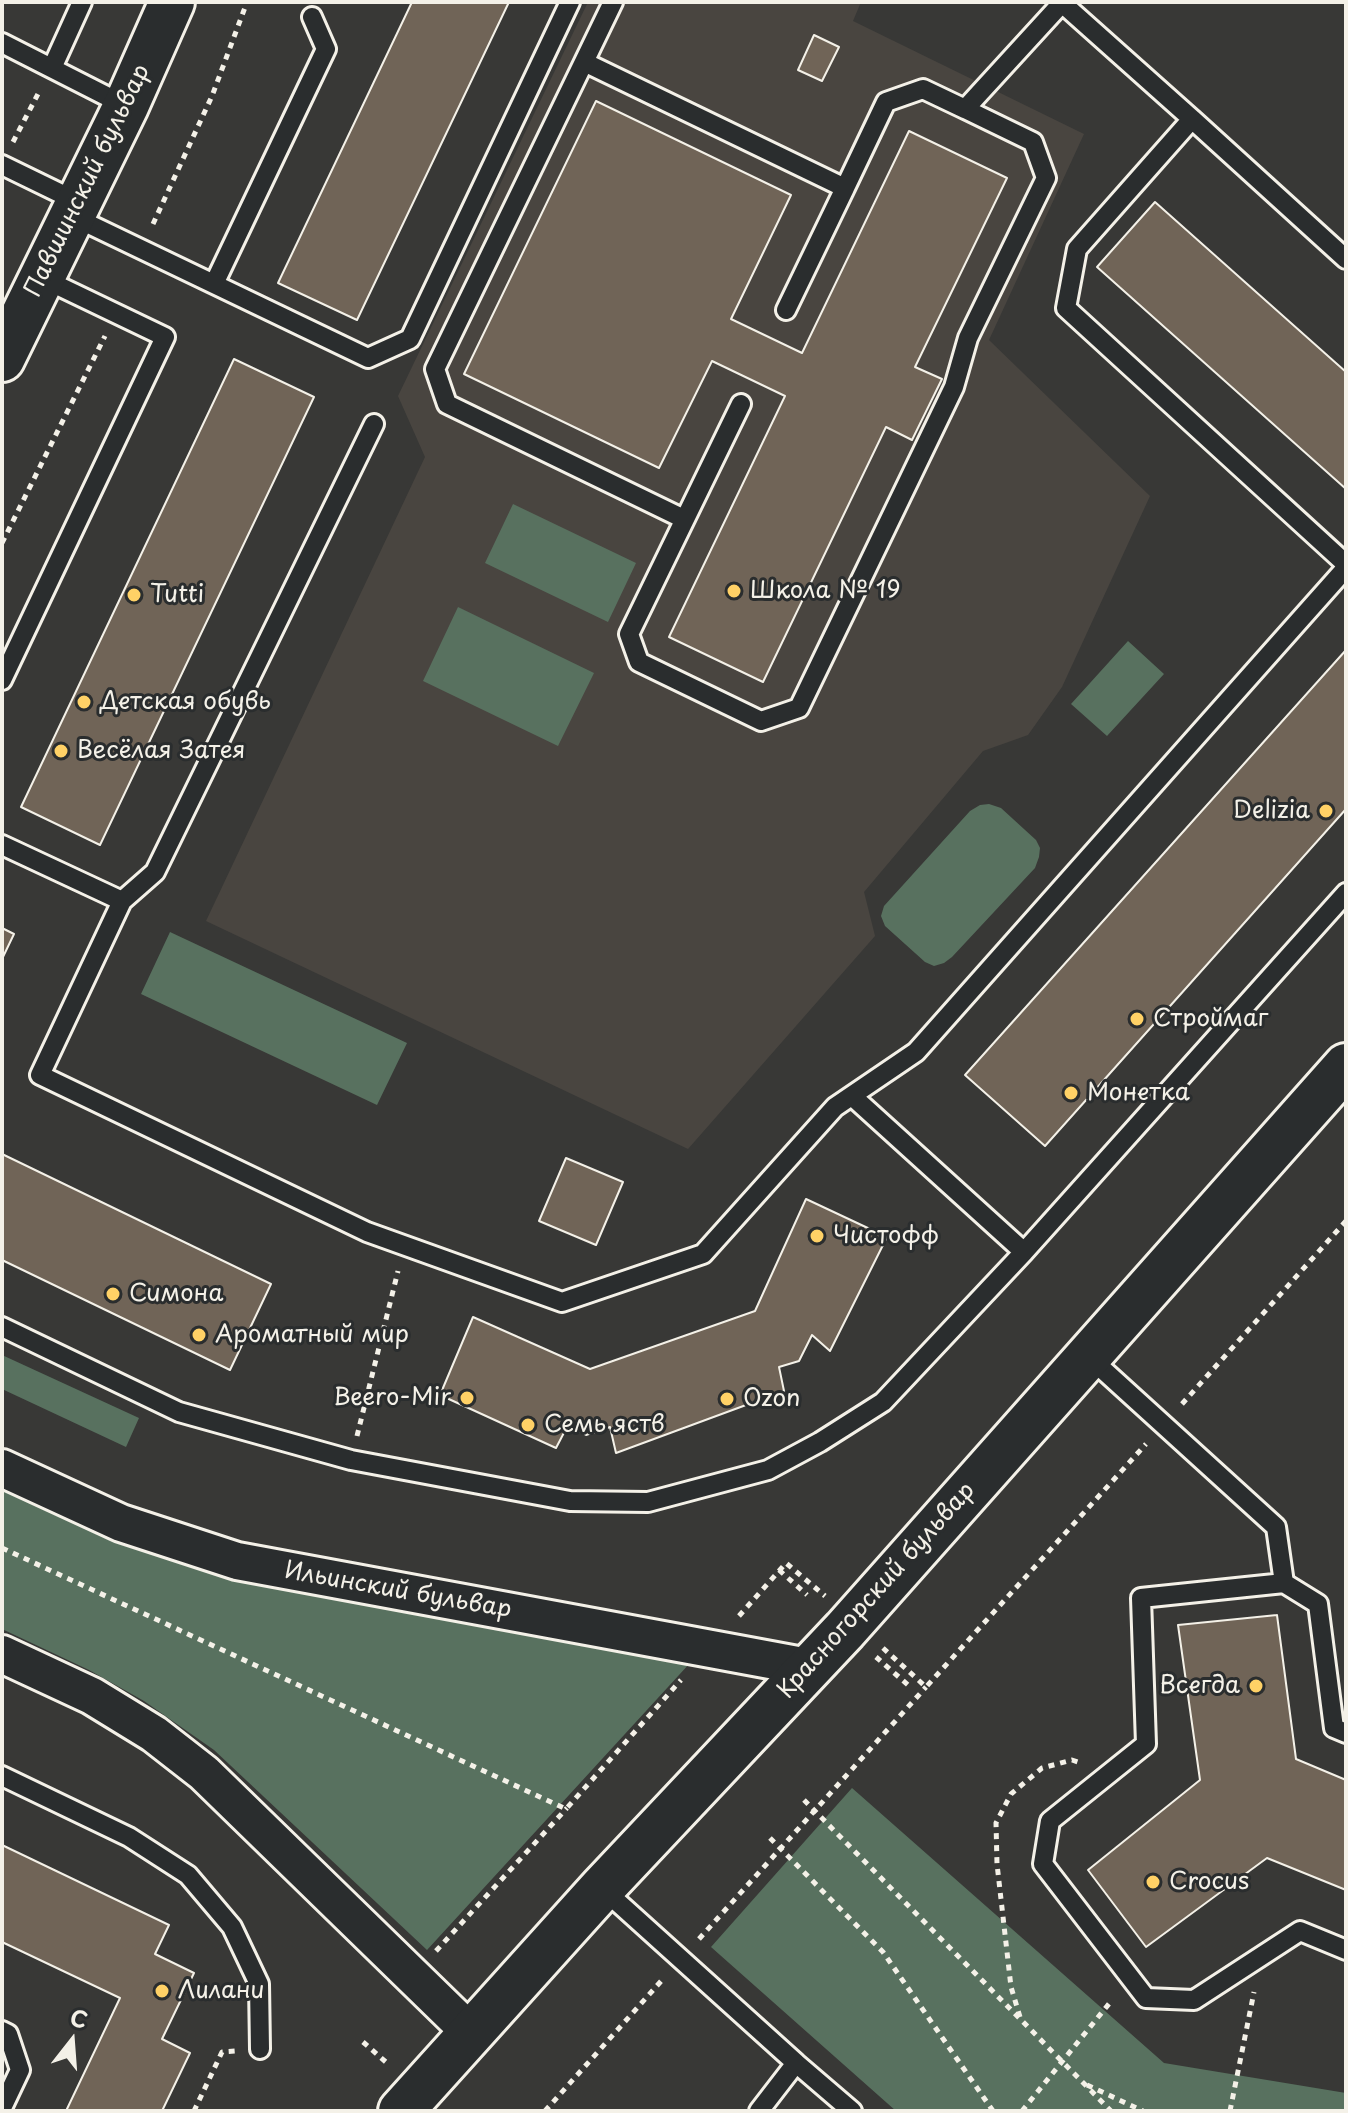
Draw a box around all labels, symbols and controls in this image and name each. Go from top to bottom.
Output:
street label: Павшинский бульвар [19,60,157,302]
place label: Школа № 19 [750,577,901,605]
place label: Tutti [150,581,204,609]
marker: Школа № 19 [725,582,743,600]
marker: Tutti [125,586,143,604]
place label: Детская обувь [100,688,271,716]
marker: Детская обувь [75,693,93,711]
place label: Весёлая Затея [77,737,246,765]
marker: Весёлая Затея [52,742,70,760]
place label: Delizia [1233,797,1310,825]
marker: Delizia [1317,802,1335,820]
place label: Строймаг [1153,1005,1268,1033]
marker: Строймаг [1128,1010,1146,1028]
place label: Монетка [1087,1079,1190,1107]
marker: Монетка [1062,1084,1080,1102]
place label: Чистофф [833,1222,939,1250]
marker: Чистофф [808,1227,826,1245]
place label: Симона [129,1280,223,1308]
marker: Симона [104,1285,122,1303]
place label: Ароматный мир [215,1321,409,1349]
marker: Ароматный мир [190,1326,208,1344]
place label: Beero-Mir [333,1384,451,1412]
place label: Ozon [743,1385,800,1413]
marker: Beero-Mir [458,1389,476,1407]
marker: Ozon [718,1390,736,1408]
place label: Семь яств [544,1411,665,1439]
marker: Семь яств [519,1416,537,1434]
street label: Красногорский бульвар [772,1477,982,1705]
street label: Ильинский бульвар [282,1557,514,1625]
place label: Всегда [1159,1672,1240,1700]
marker: Всегда [1247,1677,1265,1695]
place label: Crocus [1169,1868,1249,1896]
marker: Crocus [1144,1873,1162,1891]
place label: Лилани [178,1977,265,2005]
marker: Лилани [153,1982,171,2000]
text: С [66,1999,92,2036]
north arrow [32,2001,112,2081]

